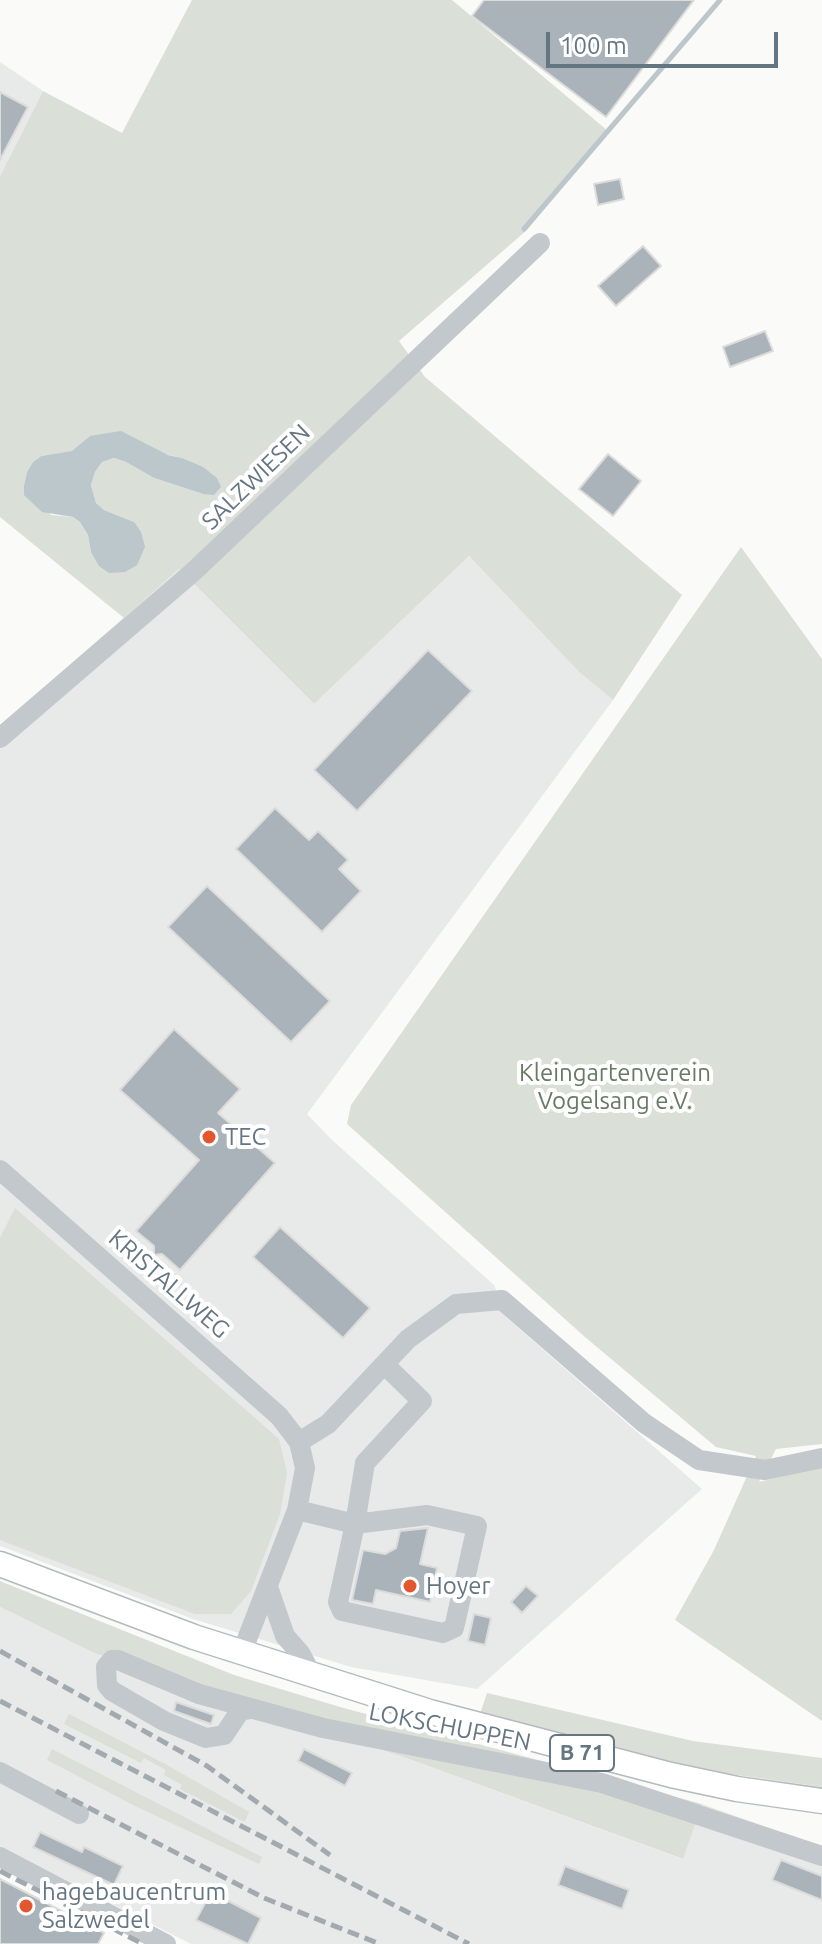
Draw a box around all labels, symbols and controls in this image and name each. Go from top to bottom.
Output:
scale bar [550,16,782,66]
text: 100 m [560,32,627,59]
street label: SALZWIESEN [196,418,316,536]
park label: Kleingartenverein Vogelsang e.V. [519,1059,711,1115]
place label: TEC [225,1123,266,1151]
marker: TEC [200,1128,218,1146]
street label: KRISTALLWEG [103,1224,235,1344]
place label: Hoyer [426,1572,491,1600]
marker: Hoyer [401,1577,419,1595]
street label: LOKSCHUPPEN [367,1697,533,1757]
road number: B 71 [550,1735,614,1771]
place label: hagebaucentrum Salzwedel [42,1878,226,1934]
marker: hagebaucentrum Salzwedel [17,1897,35,1915]

